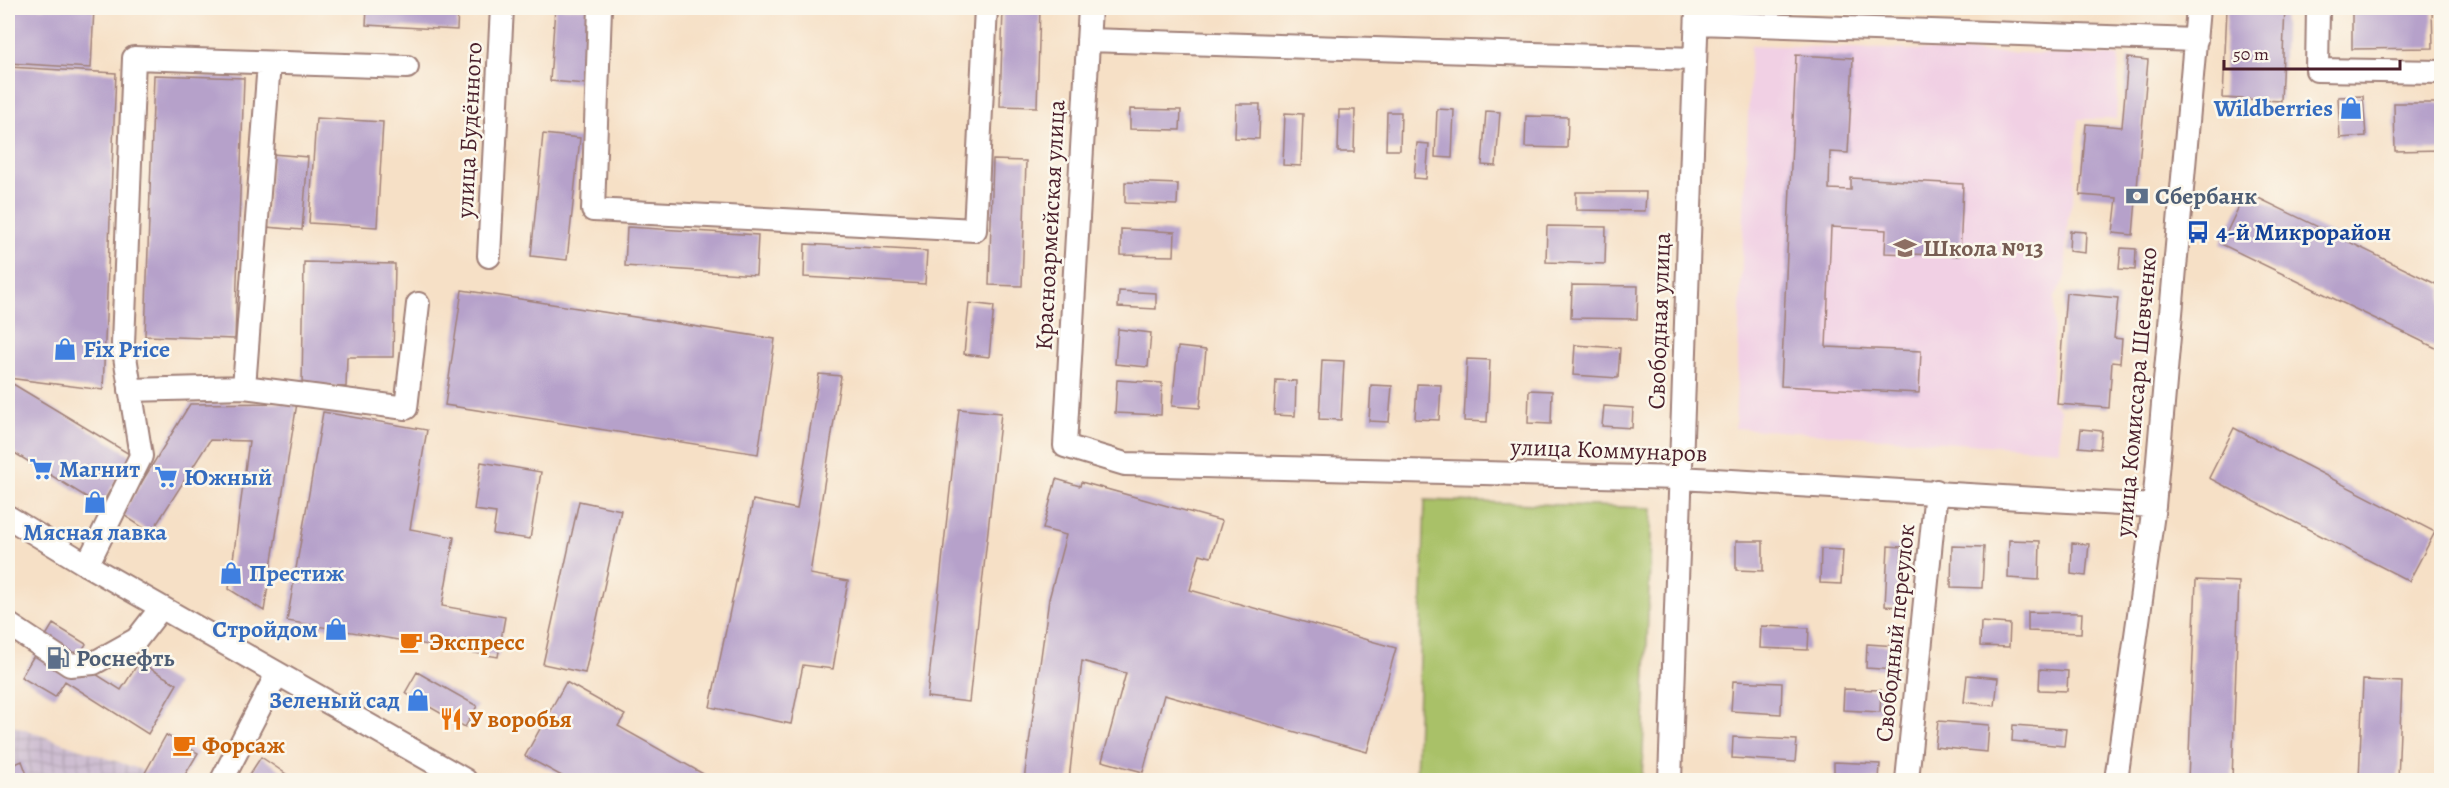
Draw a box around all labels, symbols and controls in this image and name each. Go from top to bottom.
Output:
scale bar [2224,33,2400,71]
street label: улица Будённого [448,41,490,220]
text: 50 m [2233,42,2269,66]
place label: Wildberries [2213,92,2333,124]
shop icon: Wildberries [2338,95,2364,121]
street label: Красноармейская улица [1027,99,1073,351]
place label: Сбербанк [2155,180,2257,212]
bank icon: Сбербанк [2124,183,2150,209]
place label: 4-й Микрорайон [2216,216,2391,248]
bus stop icon: 4-й Микрорайон [2185,219,2211,245]
street label: Свободная улица [1640,232,1678,410]
place label: Школа №13 [1923,232,2044,264]
school or university icon: Школа №13 [1892,235,1918,261]
street label: улица Комиссара Шевченко [2107,246,2165,539]
place label: Fix Price [83,333,170,365]
shop icon: Fix Price [52,336,78,362]
street label: улица Коммунаров [1509,431,1708,469]
place label: Магнит [59,453,140,485]
supermarket icon: Магнит [28,456,54,482]
place label: Южный [184,461,272,493]
supermarket icon: Южный [153,464,179,490]
shop icon: Мясная лавка [82,489,108,515]
place label: Мясная лавка [23,516,168,548]
street label: Свободный переулок [1868,522,1922,744]
place label: Престиж [249,557,345,589]
shop icon: Престиж [218,560,244,586]
place label: Стройдом [212,613,318,645]
shop icon: Стройдом [323,616,349,642]
place label: Экспресс [429,626,525,658]
cafe icon: Экспресс [398,629,424,655]
place label: Роснефть [76,642,174,674]
fuel station icon: Роснефть [45,645,71,671]
place label: Зеленый сад [269,684,400,716]
shop icon: Зеленый сад [405,687,431,713]
place label: У воробья [469,703,572,735]
restaurant icon: У воробья [438,706,464,732]
place label: Форсаж [202,729,285,761]
cafe icon: Форсаж [171,732,197,758]

